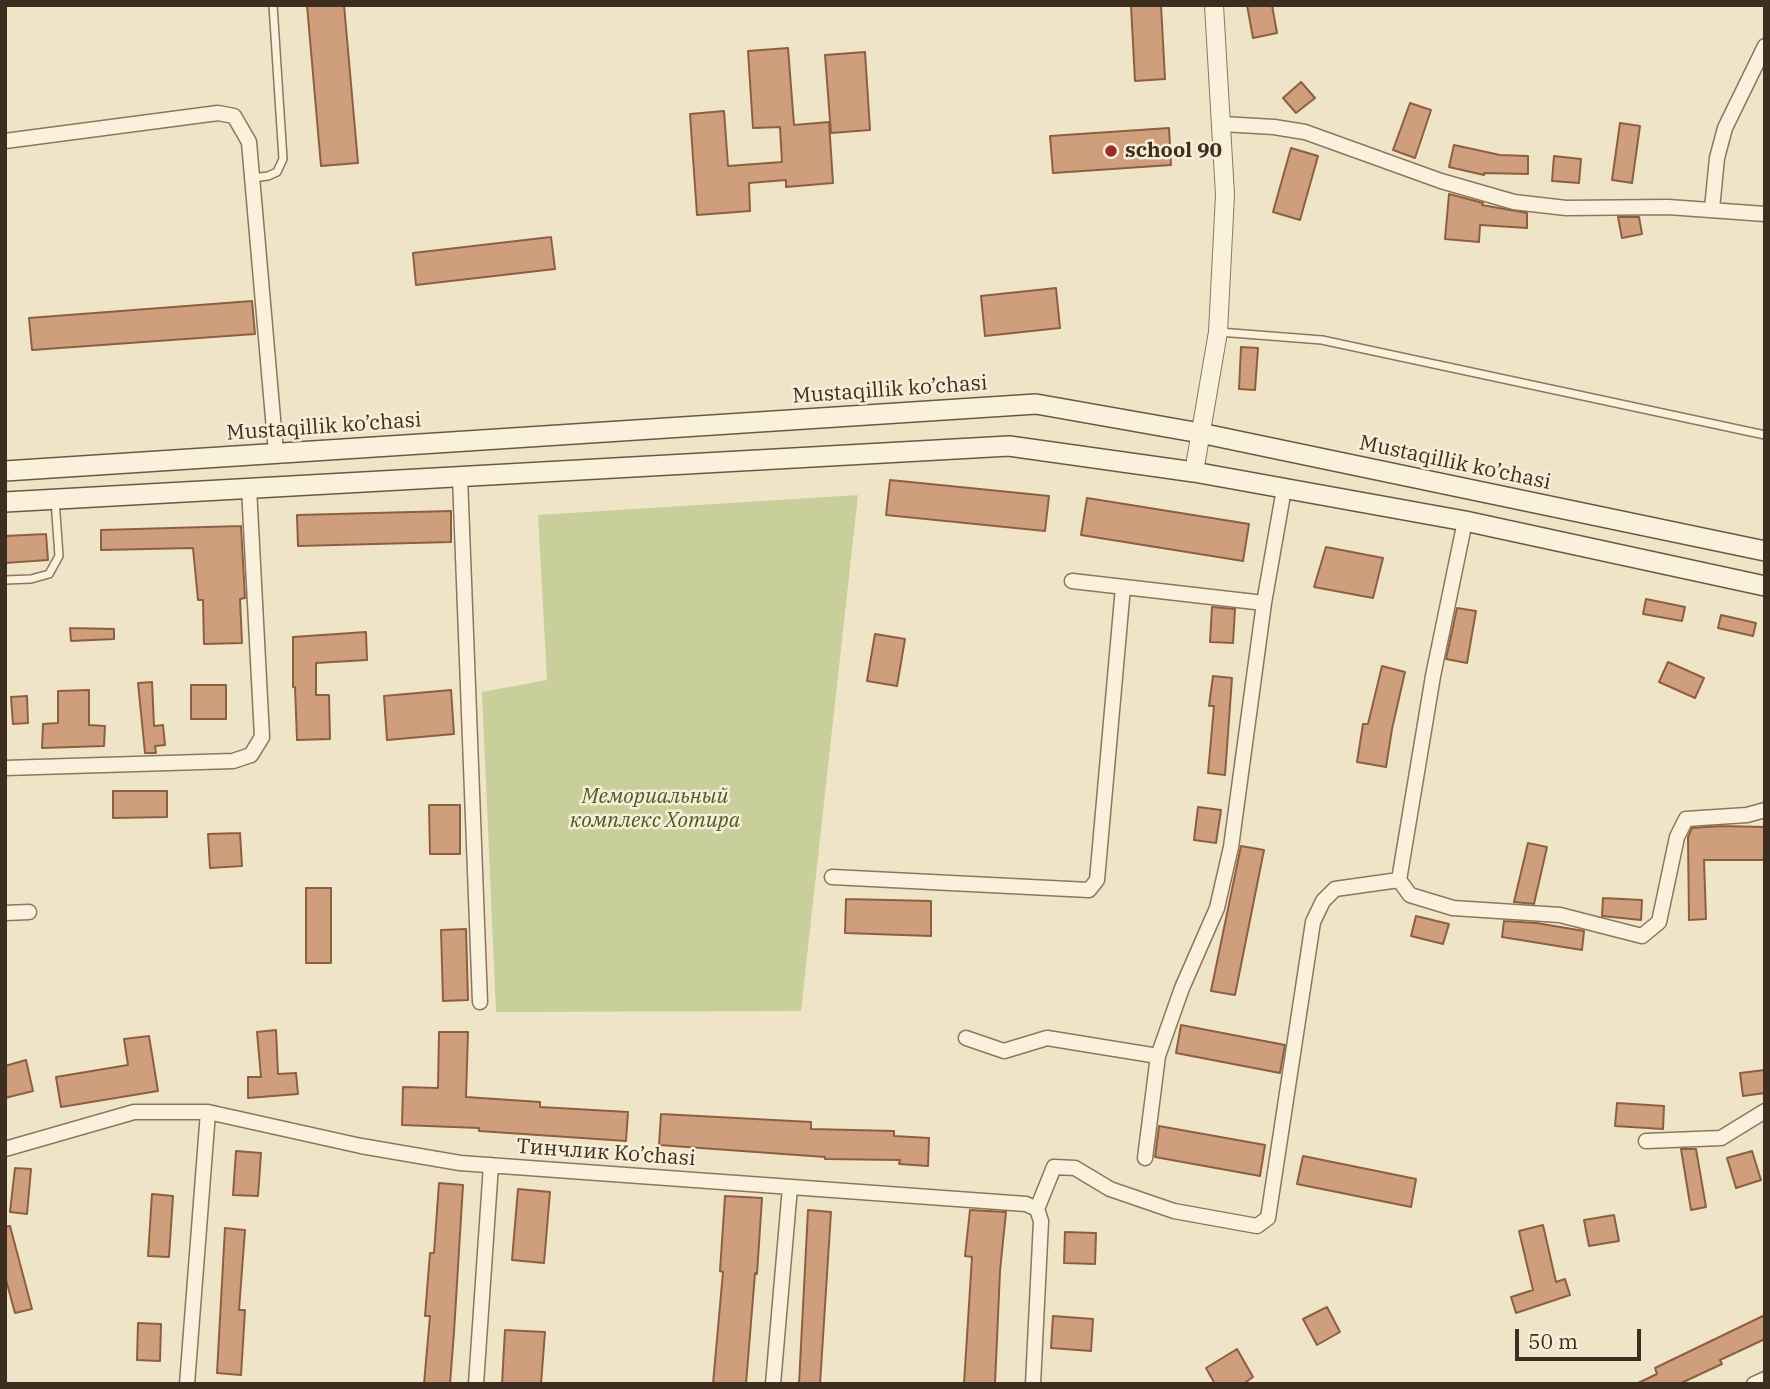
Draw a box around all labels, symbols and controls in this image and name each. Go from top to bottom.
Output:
place label: school 90 [1125,138,1222,164]
marker: school 90 [1103,143,1119,159]
street label: Mustaqillik ko’chasi [792,371,988,409]
street label: Mustaqillik ko’chasi [226,408,422,446]
street label: Mustaqillik ko’chasi [1357,430,1553,496]
park label: Мемориальный комплекс Хотира [570,784,740,834]
street label: Тинчлик Ko’chasi [516,1134,696,1172]
scale bar [1518,1316,1644,1360]
text: 50 m [1528,1327,1578,1355]

